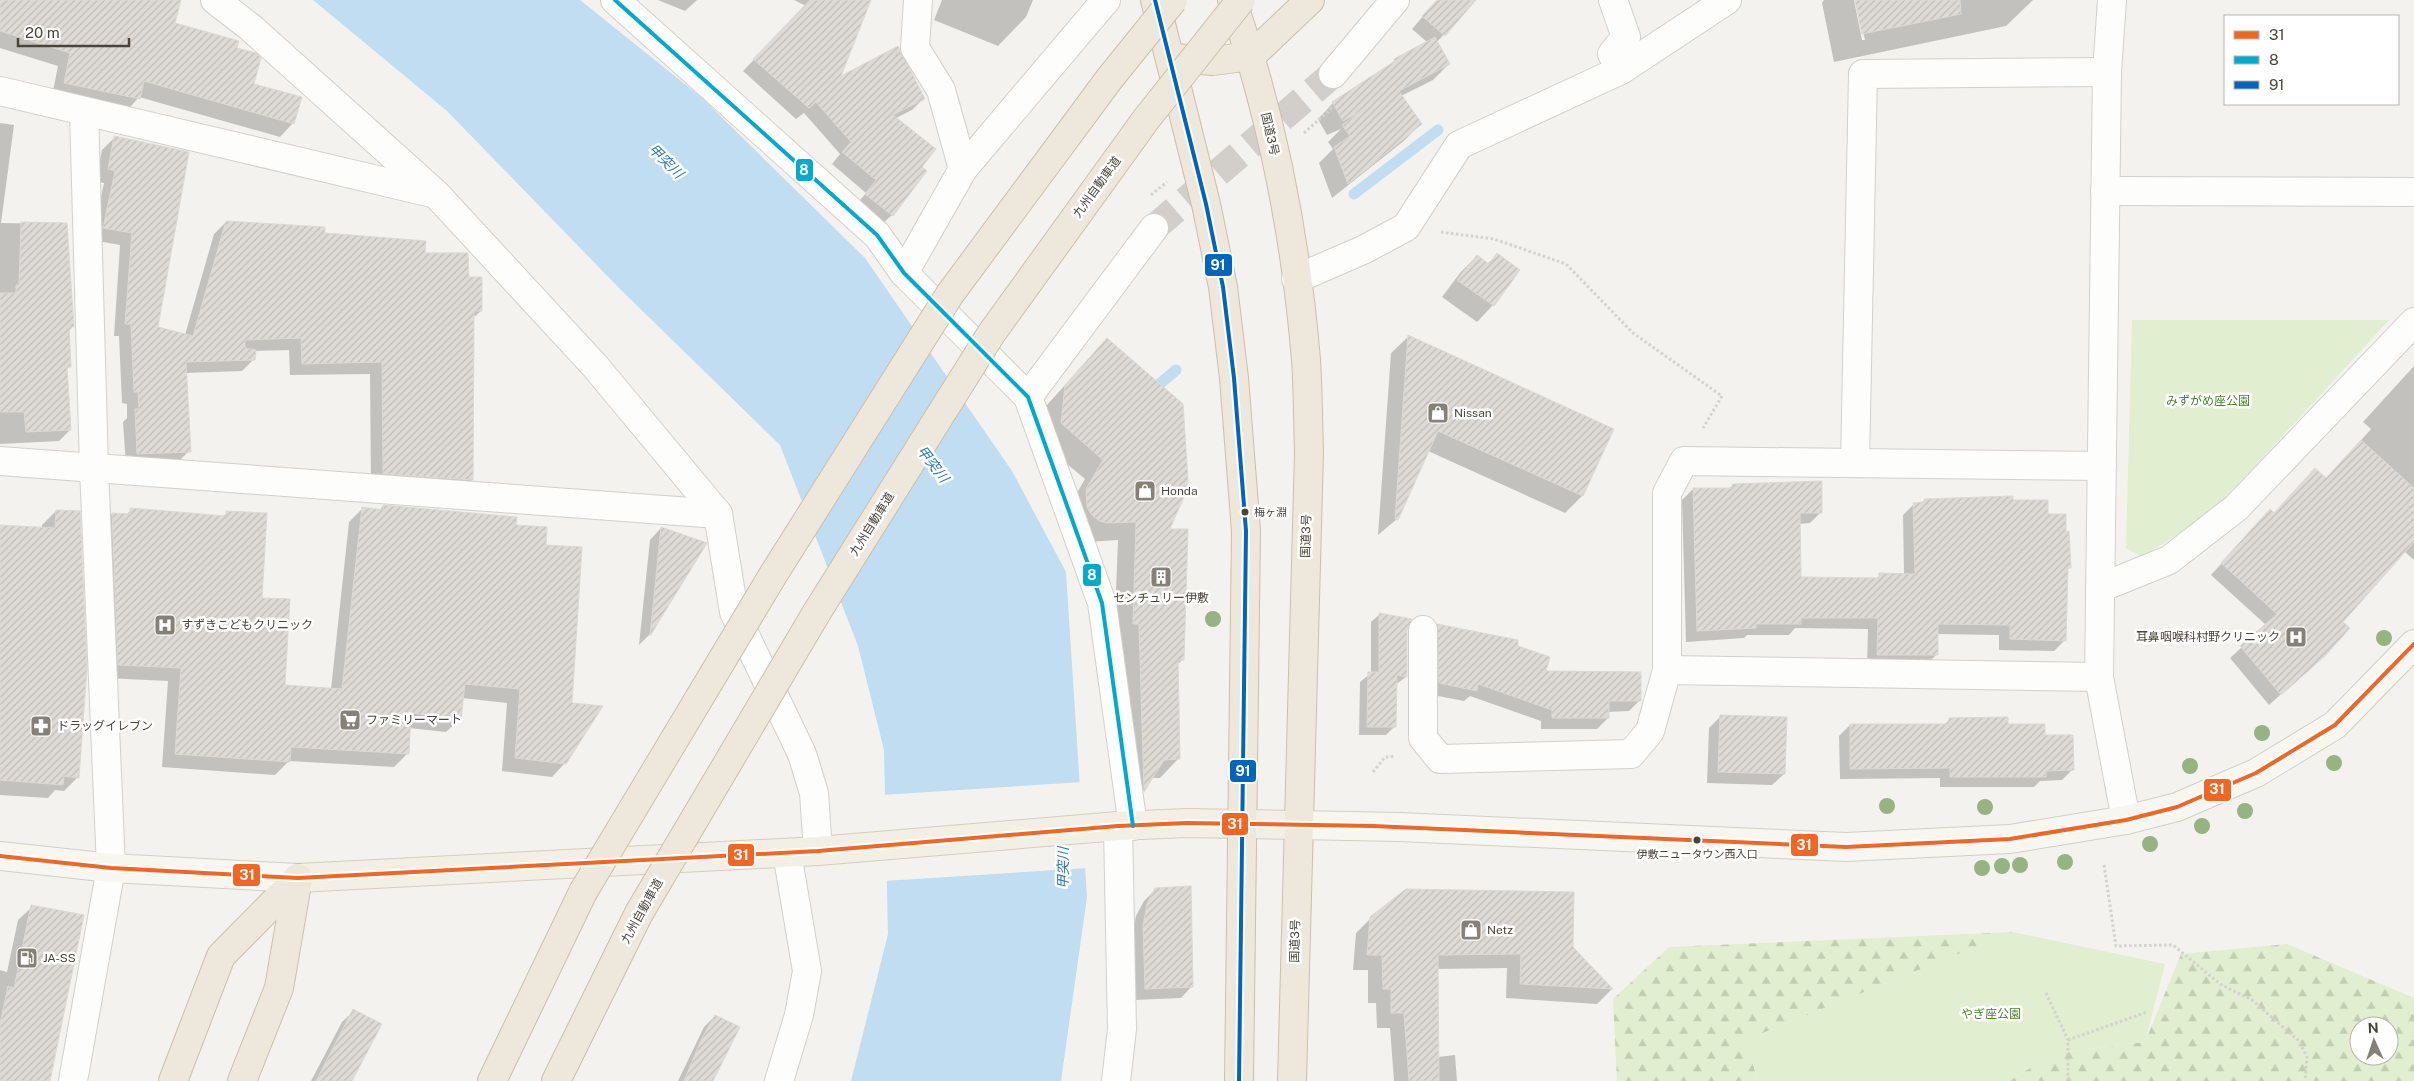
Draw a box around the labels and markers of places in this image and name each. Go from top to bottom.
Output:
shop icon: Nissan [1426,401,1450,425]
place label: Nissan [1454,406,1492,420]
shop icon: Honda [1133,479,1157,503]
place label: Honda [1161,484,1198,498]
place label: 梅ヶ淵 [1254,506,1287,518]
marker: 梅ヶ淵 [1240,507,1250,517]
building icon: センチュリー伊敷 [1149,565,1173,589]
place label: センチュリー伊敷 [1113,591,1209,605]
hospital icon: すずきこどもクリニック [153,613,177,637]
place label: すずきこどもクリニック [181,618,313,632]
hospital icon: 耳鼻咽喉科村野クリニック [2284,625,2308,649]
place label: 耳鼻咽喉科村野クリニック [2136,630,2280,644]
supermarket icon: ファミリーマート [338,708,362,732]
place label: ファミリーマート [366,713,462,727]
pharmacy icon: ドラッグイレブン [29,714,53,738]
place label: ドラッグイレブン [57,719,153,733]
marker: 伊敷ニュータウン西入口 [1692,835,1702,845]
place label: 伊敷ニュータウン西入口 [1637,848,1758,860]
shop icon: Netz [1459,918,1483,942]
place label: Netz [1487,923,1513,937]
fuel station icon: JA-SS [15,946,39,970]
place label: JA-SS [43,951,76,965]

